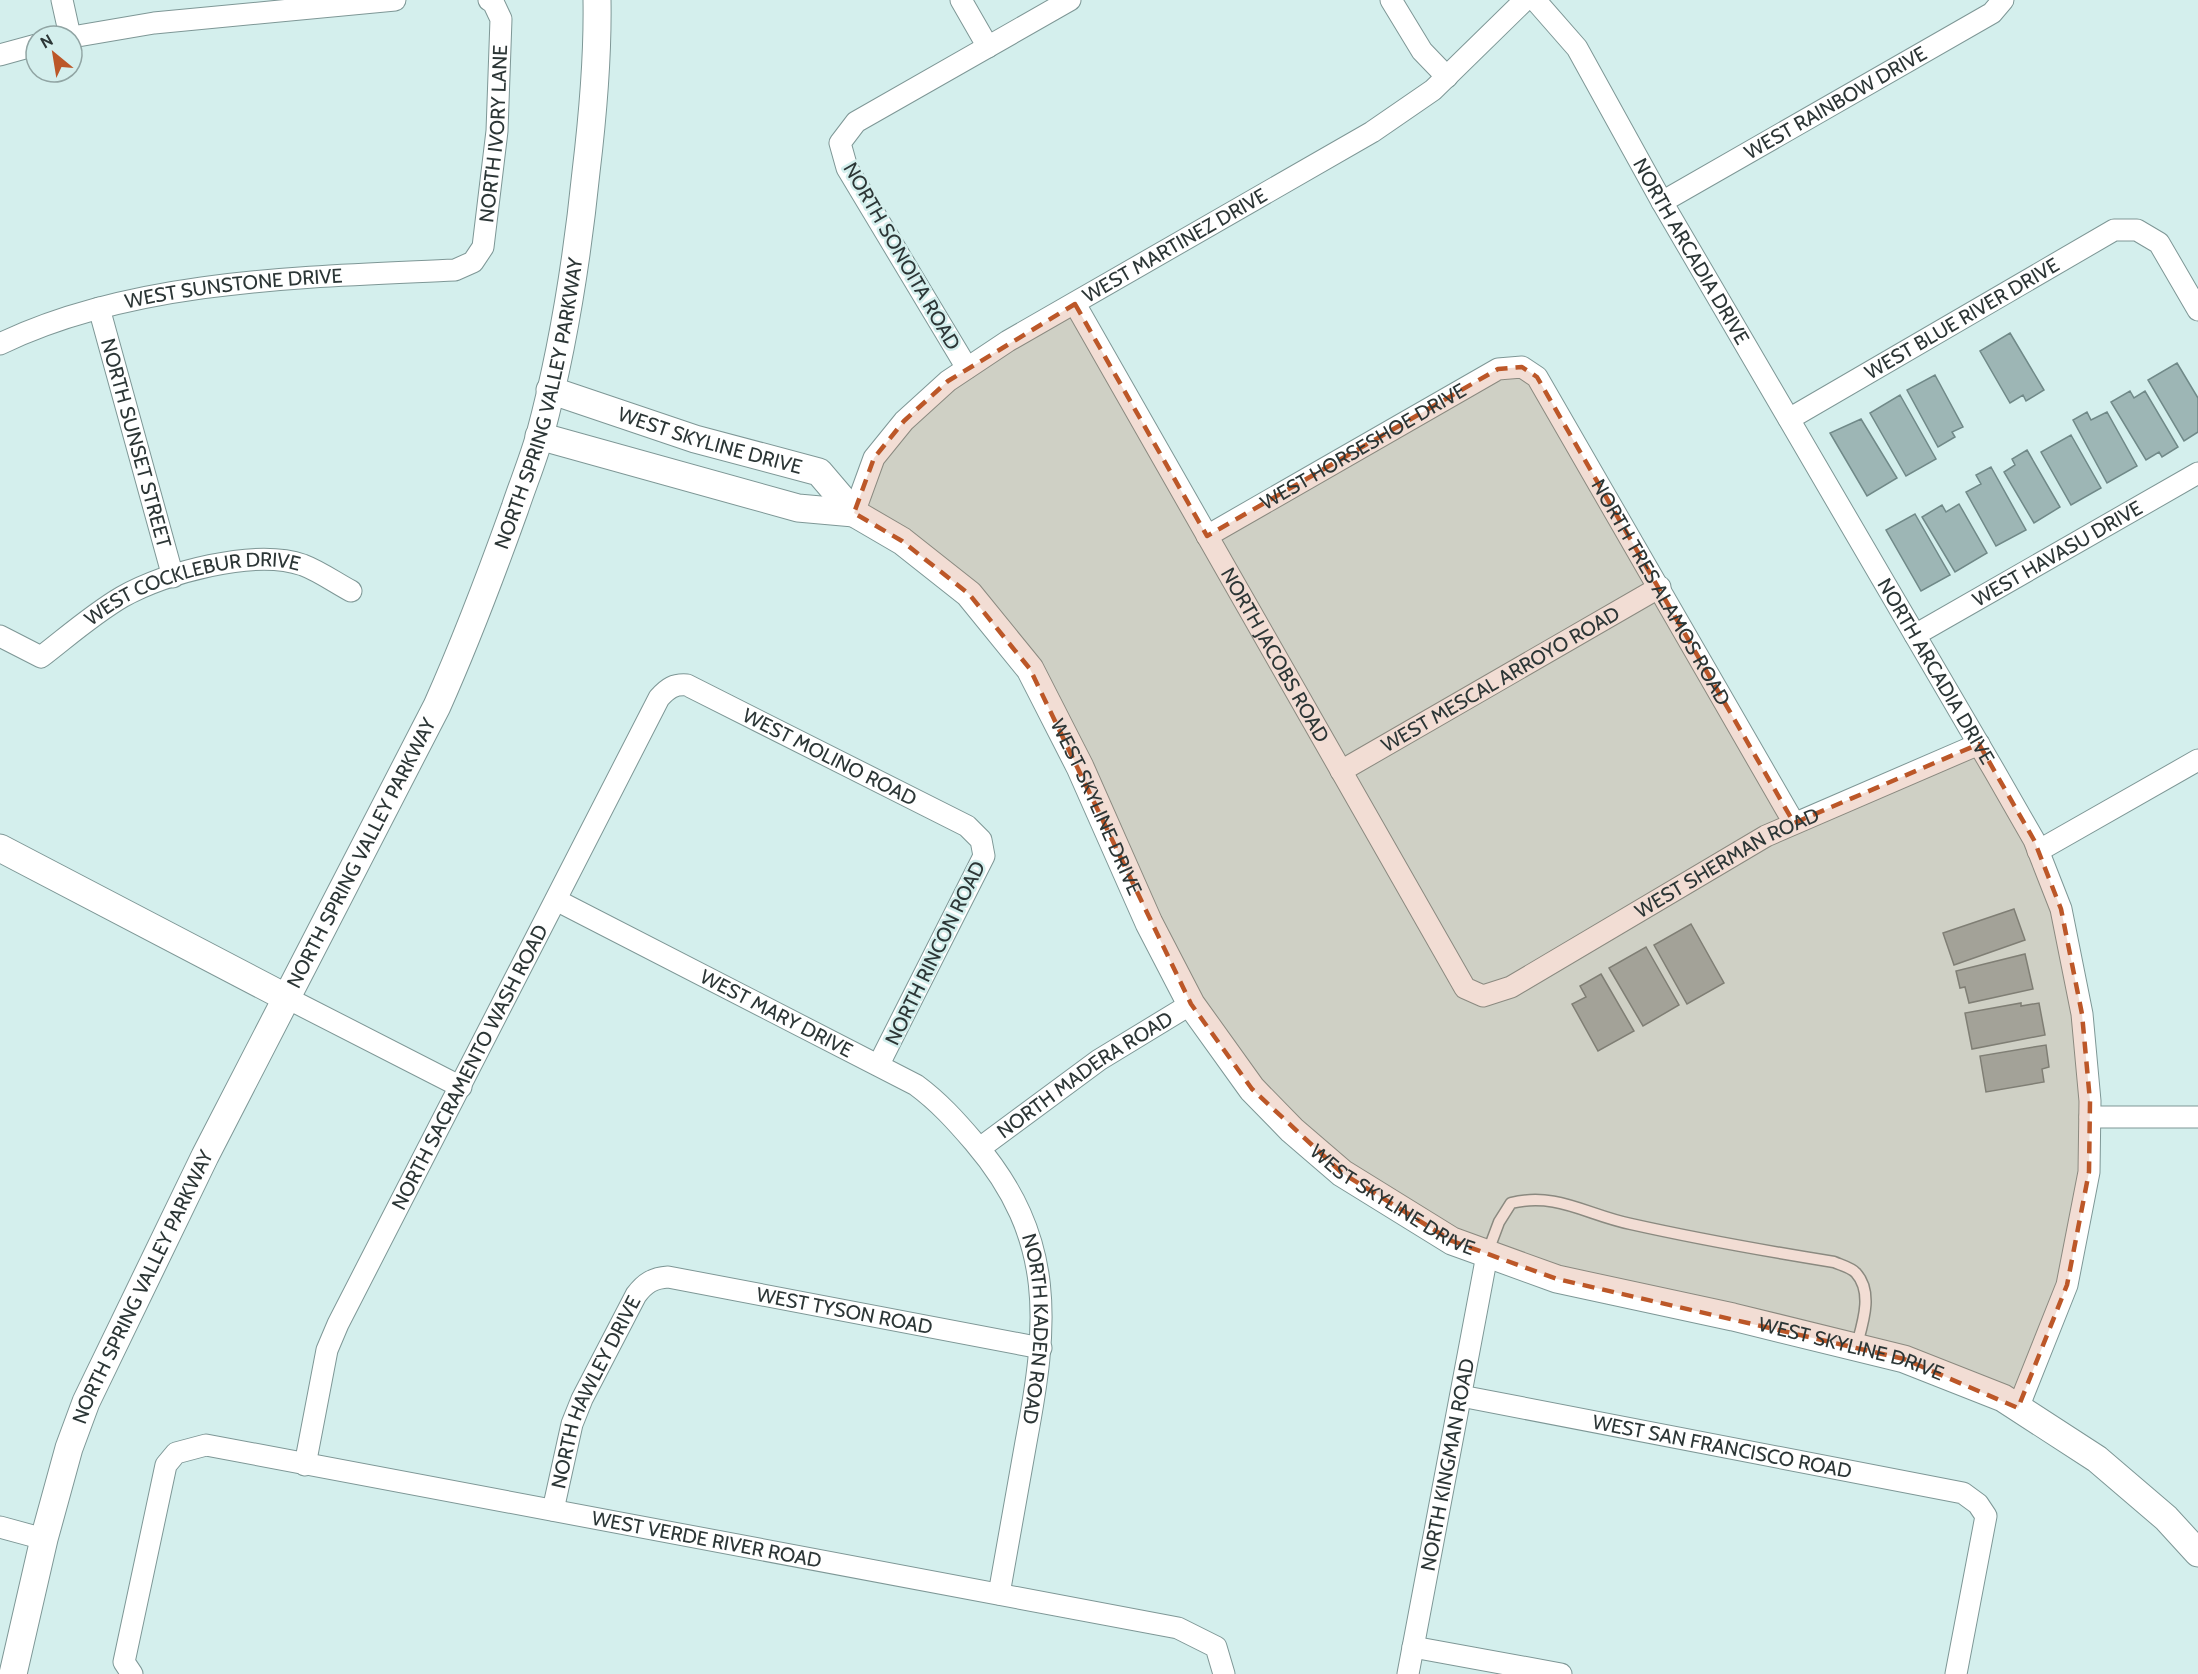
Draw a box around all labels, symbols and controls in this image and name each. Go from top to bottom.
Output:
north arrow [24,24,84,84]
text: N [37,30,56,52]
street label: WEST RAINBOW DRIVE [1740,41,1931,164]
street label: NORTH IVORY LANE [474,44,512,224]
street label: NORTH ARCADIA DRIVE [1628,154,1755,349]
street label: NORTH SONOITA ROAD [838,158,966,354]
street label: WEST MARTINEZ DRIVE [1078,183,1271,308]
street label: WEST BLUE RIVER DRIVE [1860,253,2063,384]
street label: NORTH SPRING VALLEY PARKWAY [489,255,587,552]
street label: WEST SUNSTONE DRIVE [123,263,343,313]
street label: NORTH SUNSET STREET [96,336,176,551]
street label: WEST HORSESHOE DRIVE [1256,378,1470,515]
street label: WEST SKYLINE DRIVE [615,402,805,479]
street label: NORTH TRES ALAMOS ROAD [1586,475,1736,710]
street label: WEST HAVASU DRIVE [1968,496,2146,612]
street label: WEST COCKLEBUR DRIVE [80,547,303,631]
street label: NORTH JACOBS ROAD [1216,563,1334,747]
street label: NORTH ARCADIA DRIVE [1872,574,2000,768]
street label: WEST MESCAL ARROYO ROAD [1377,601,1624,757]
street label: WEST MOLINO ROAD [739,703,921,811]
street label: NORTH SPRING VALLEY PARKWAY [282,713,441,992]
street label: WEST SKYLINE DRIVE [1045,715,1147,899]
street label: WEST SHERMAN ROAD [1630,802,1823,923]
street label: NORTH RINCON ROAD [880,857,990,1049]
street label: NORTH SACRAMENTO WASH ROAD [387,920,553,1214]
street label: WEST MARY DRIVE [696,964,857,1062]
street label: NORTH MADERA ROAD [992,1006,1177,1143]
street label: WEST SKYLINE DRIVE [1305,1139,1478,1260]
street label: NORTH SPRING VALLEY PARKWAY [67,1146,218,1427]
street label: NORTH KADEN ROAD [1017,1230,1053,1426]
street label: WEST TYSON ROAD [754,1282,935,1339]
street label: NORTH HAWLEY DRIVE [546,1292,645,1491]
street label: WEST SKYLINE DRIVE [1756,1312,1947,1385]
street label: NORTH KINGMAN ROAD [1416,1356,1479,1573]
street label: WEST SAN FRANCISCO ROAD [1590,1410,1854,1483]
street label: WEST VERDE RIVER ROAD [590,1506,824,1573]

